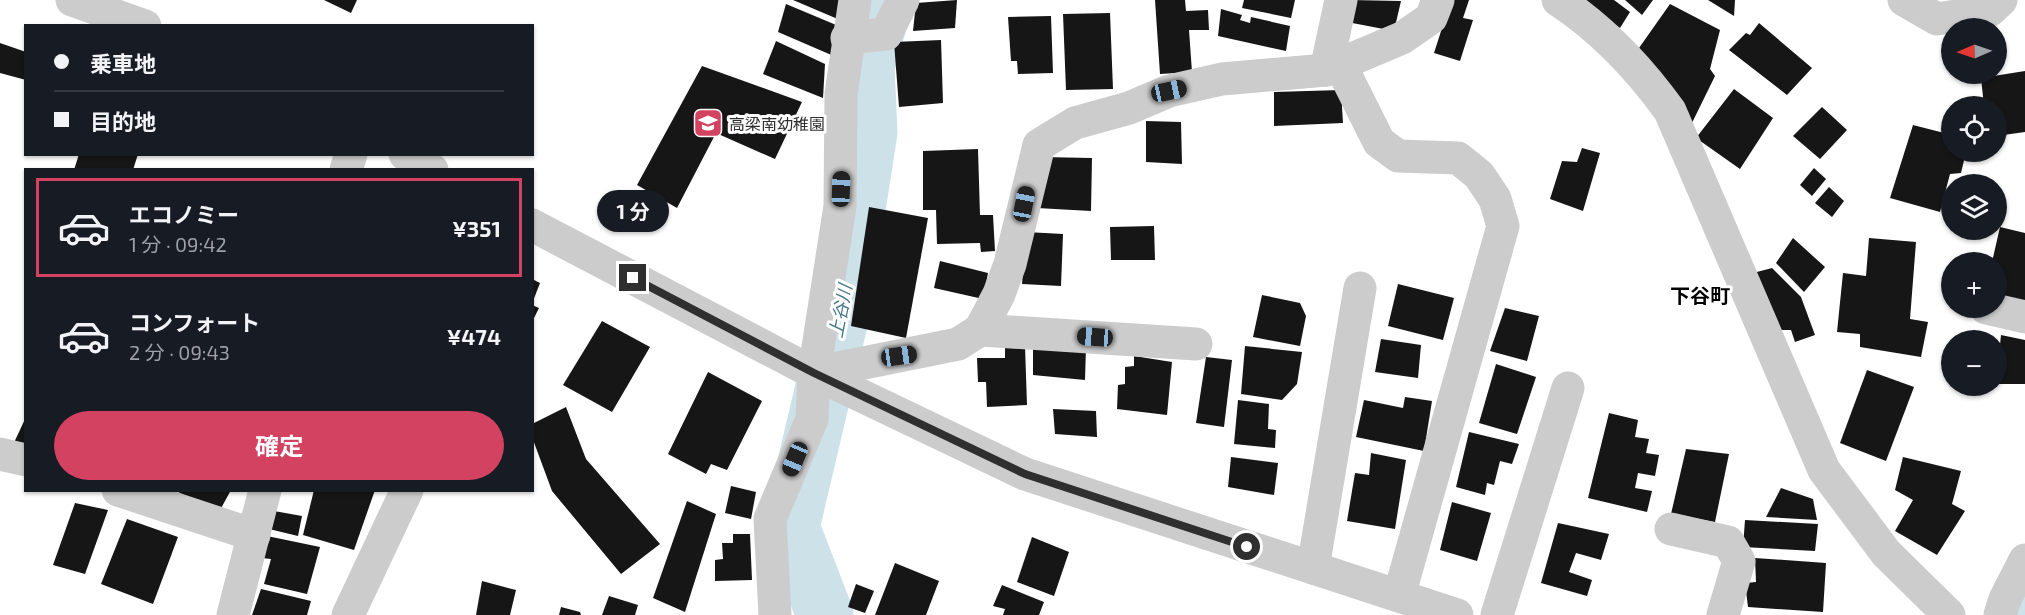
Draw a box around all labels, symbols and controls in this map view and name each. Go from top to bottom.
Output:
north arrow [1941,18,2007,84]
map controls [1941,18,2007,396]
text: 乗車地 [90,50,156,76]
car [1150,78,1188,104]
button: locate [1941,96,2007,162]
school or university icon: 高梁南幼稚園 [692,107,724,139]
text: 目的地 [90,108,156,134]
place label: 高梁南幼稚園 [729,114,825,133]
car [831,171,851,207]
button: layers [1941,174,2007,240]
car [1012,185,1036,223]
callout: 1 分 [597,191,669,233]
text: 1 分 [617,199,649,223]
icon: car [57,201,111,255]
text: エコノミー [129,201,239,227]
text: ¥351 [452,215,501,241]
text: 1 分 · 09:42 [129,232,227,256]
button: + [1941,252,2007,318]
route end [619,264,646,291]
water label: 上谷川 [824,280,856,340]
district label: 下谷町 [1670,283,1730,307]
icon: car [57,309,111,363]
text: コンフォート [129,309,260,335]
text: ¥474 [447,323,501,349]
car [1076,327,1114,347]
button: − [1941,330,2007,396]
text: 2 分 · 09:43 [129,340,230,364]
car [880,345,918,367]
button: 確定 [54,411,504,480]
car [780,439,810,479]
route start [1233,533,1260,560]

